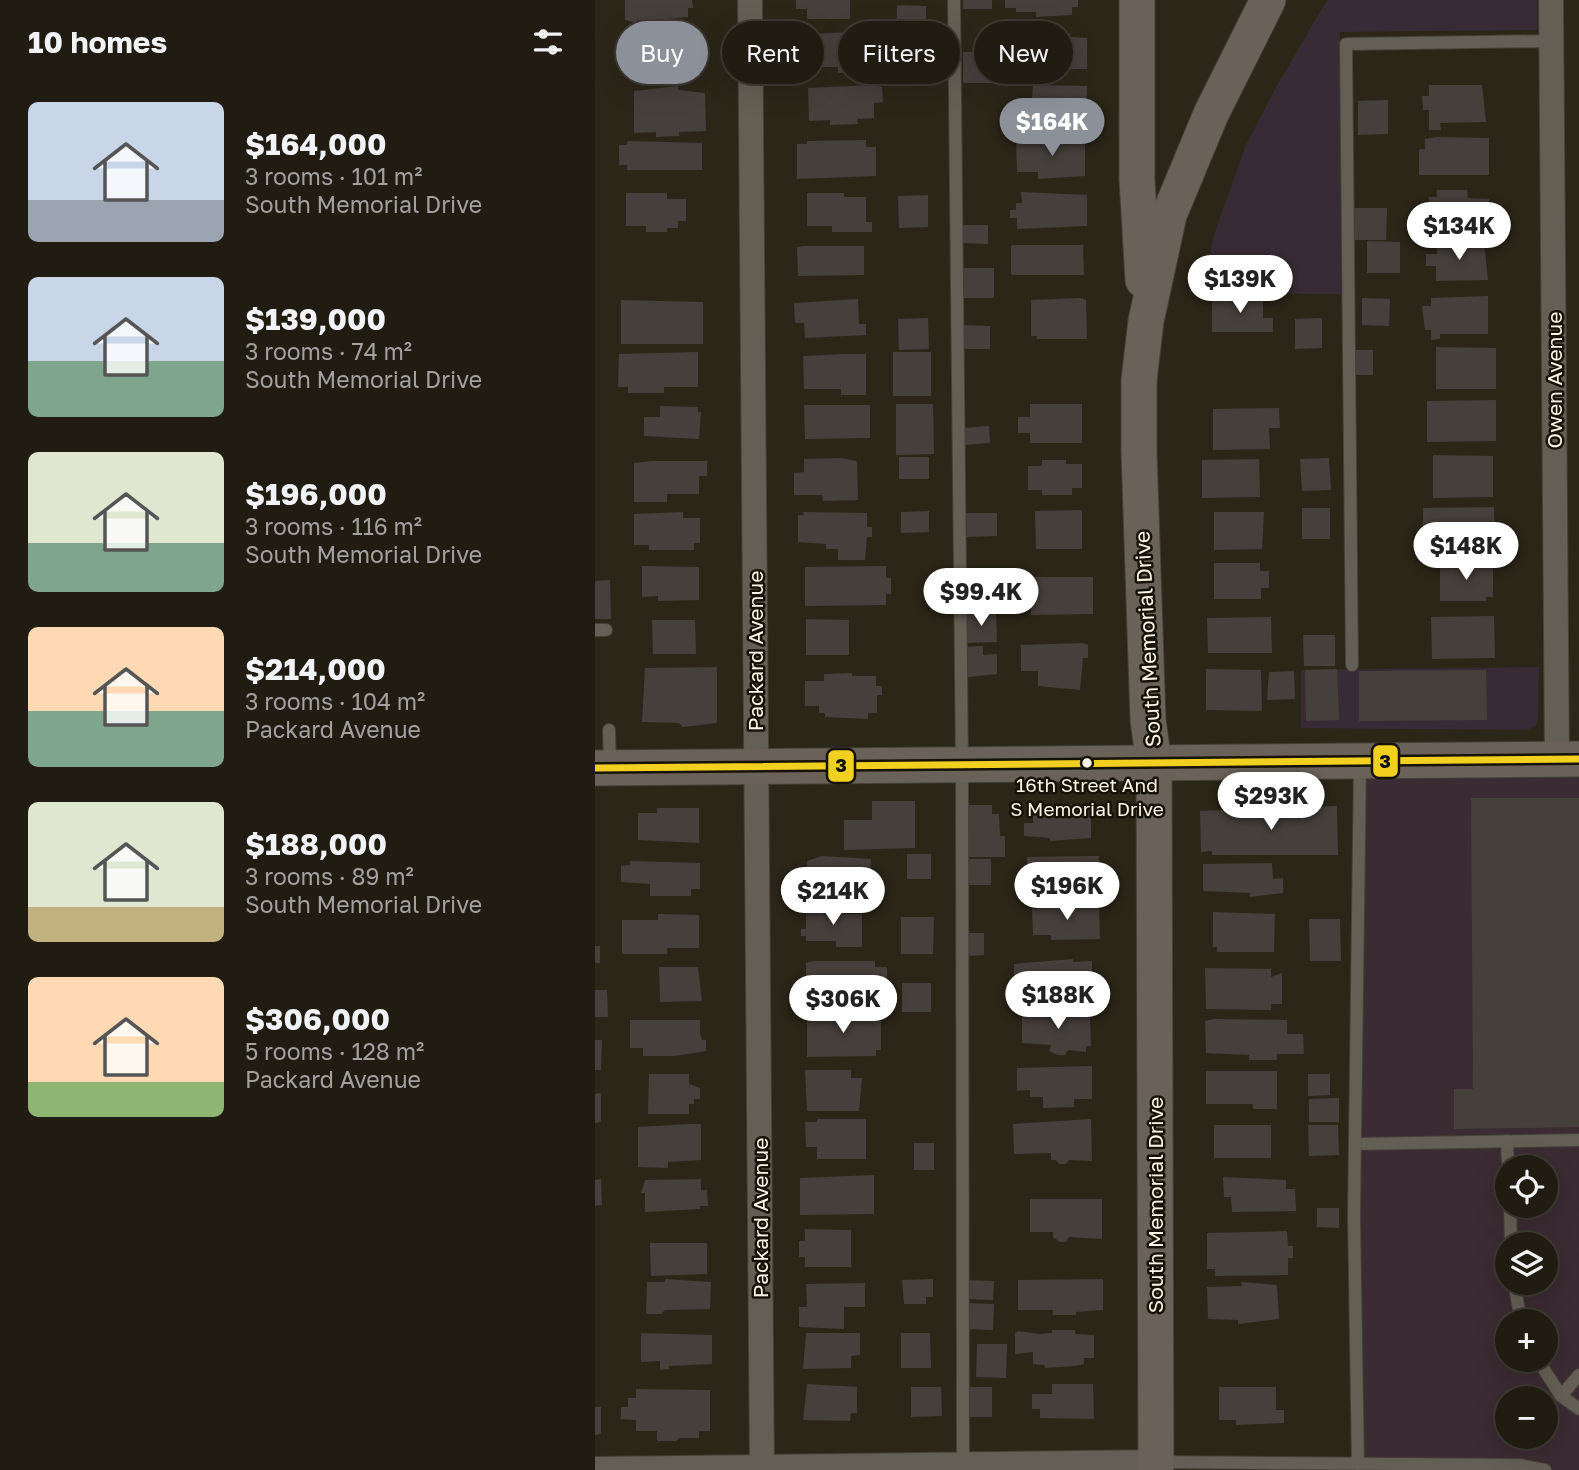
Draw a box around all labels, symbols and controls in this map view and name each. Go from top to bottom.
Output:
chip: Buy [616,21,708,84]
chip: Rent [722,21,824,84]
chip: Filters [838,21,960,84]
chip: New [974,21,1073,84]
icon: filters [529,23,567,61]
text: 10 homes [28,24,167,60]
pin: $164K [1003,99,1101,158]
text: $164K [1016,107,1088,135]
text: $164,000 [245,126,386,162]
icon: home [84,130,168,214]
text: 3 rooms · 101 m² [245,162,422,190]
text: South Memorial Drive [245,190,482,218]
pin: $134K [1410,202,1508,262]
text: $134K [1423,211,1495,239]
pin: $139K [1191,256,1289,315]
text: $139K [1204,264,1276,292]
text: $139,000 [245,301,386,337]
icon: home [84,305,168,389]
street label: Owen Avenue [1541,312,1567,448]
text: 3 rooms · 74 m² [245,337,412,365]
text: South Memorial Drive [245,365,482,393]
text: $196,000 [245,476,387,512]
icon: home [84,480,168,564]
text: 3 rooms · 116 m² [245,512,422,540]
pin: $148K [1417,522,1515,582]
street label: South Memorial Drive [1128,530,1166,748]
text: $148K [1429,531,1503,559]
text: South Memorial Drive [245,540,482,568]
pin: $99.4K [924,568,1038,628]
street label: Packard Avenue [742,571,768,731]
text: $99.4K [939,577,1023,605]
text: $214,000 [245,651,386,687]
icon: home [84,655,168,739]
text: 3 rooms · 104 m² [245,687,425,715]
text: Packard Avenue [245,715,421,743]
line badge: 3 [1372,744,1399,778]
line badge: 3 [827,749,855,783]
text: 3 [1379,749,1391,772]
text: 3 [835,753,847,776]
marker: 16th Street And S Memorial Drive [1080,756,1094,770]
pin: $293K [1222,772,1320,832]
place label: 16th Street And S Memorial Drive [1010,773,1164,820]
text: $293K [1234,781,1308,809]
text: $188,000 [245,826,387,862]
icon: home [84,830,168,914]
text: 3 rooms · 89 m² [245,862,414,890]
pin: $196K [1018,862,1116,922]
pin: $214K [784,867,882,927]
text: $196K [1030,871,1104,899]
text: $214K [797,876,869,904]
text: South Memorial Drive [245,890,482,918]
pin: $188K [1009,972,1107,1031]
pin: $306K [794,976,892,1035]
text: $188K [1021,980,1095,1008]
text: $306K [805,984,881,1012]
text: $306,000 [245,1001,390,1037]
icon: home [84,1005,168,1089]
text: 5 rooms · 128 m² [245,1037,424,1065]
text: Packard Avenue [245,1065,421,1093]
street label: South Memorial Drive [1142,1097,1168,1313]
street label: Packard Avenue [747,1138,773,1298]
map controls [1495,1155,1558,1449]
button: locate [1495,1155,1558,1218]
button: layers [1495,1232,1558,1295]
button: + [1495,1309,1558,1372]
button: − [1495,1386,1558,1449]

